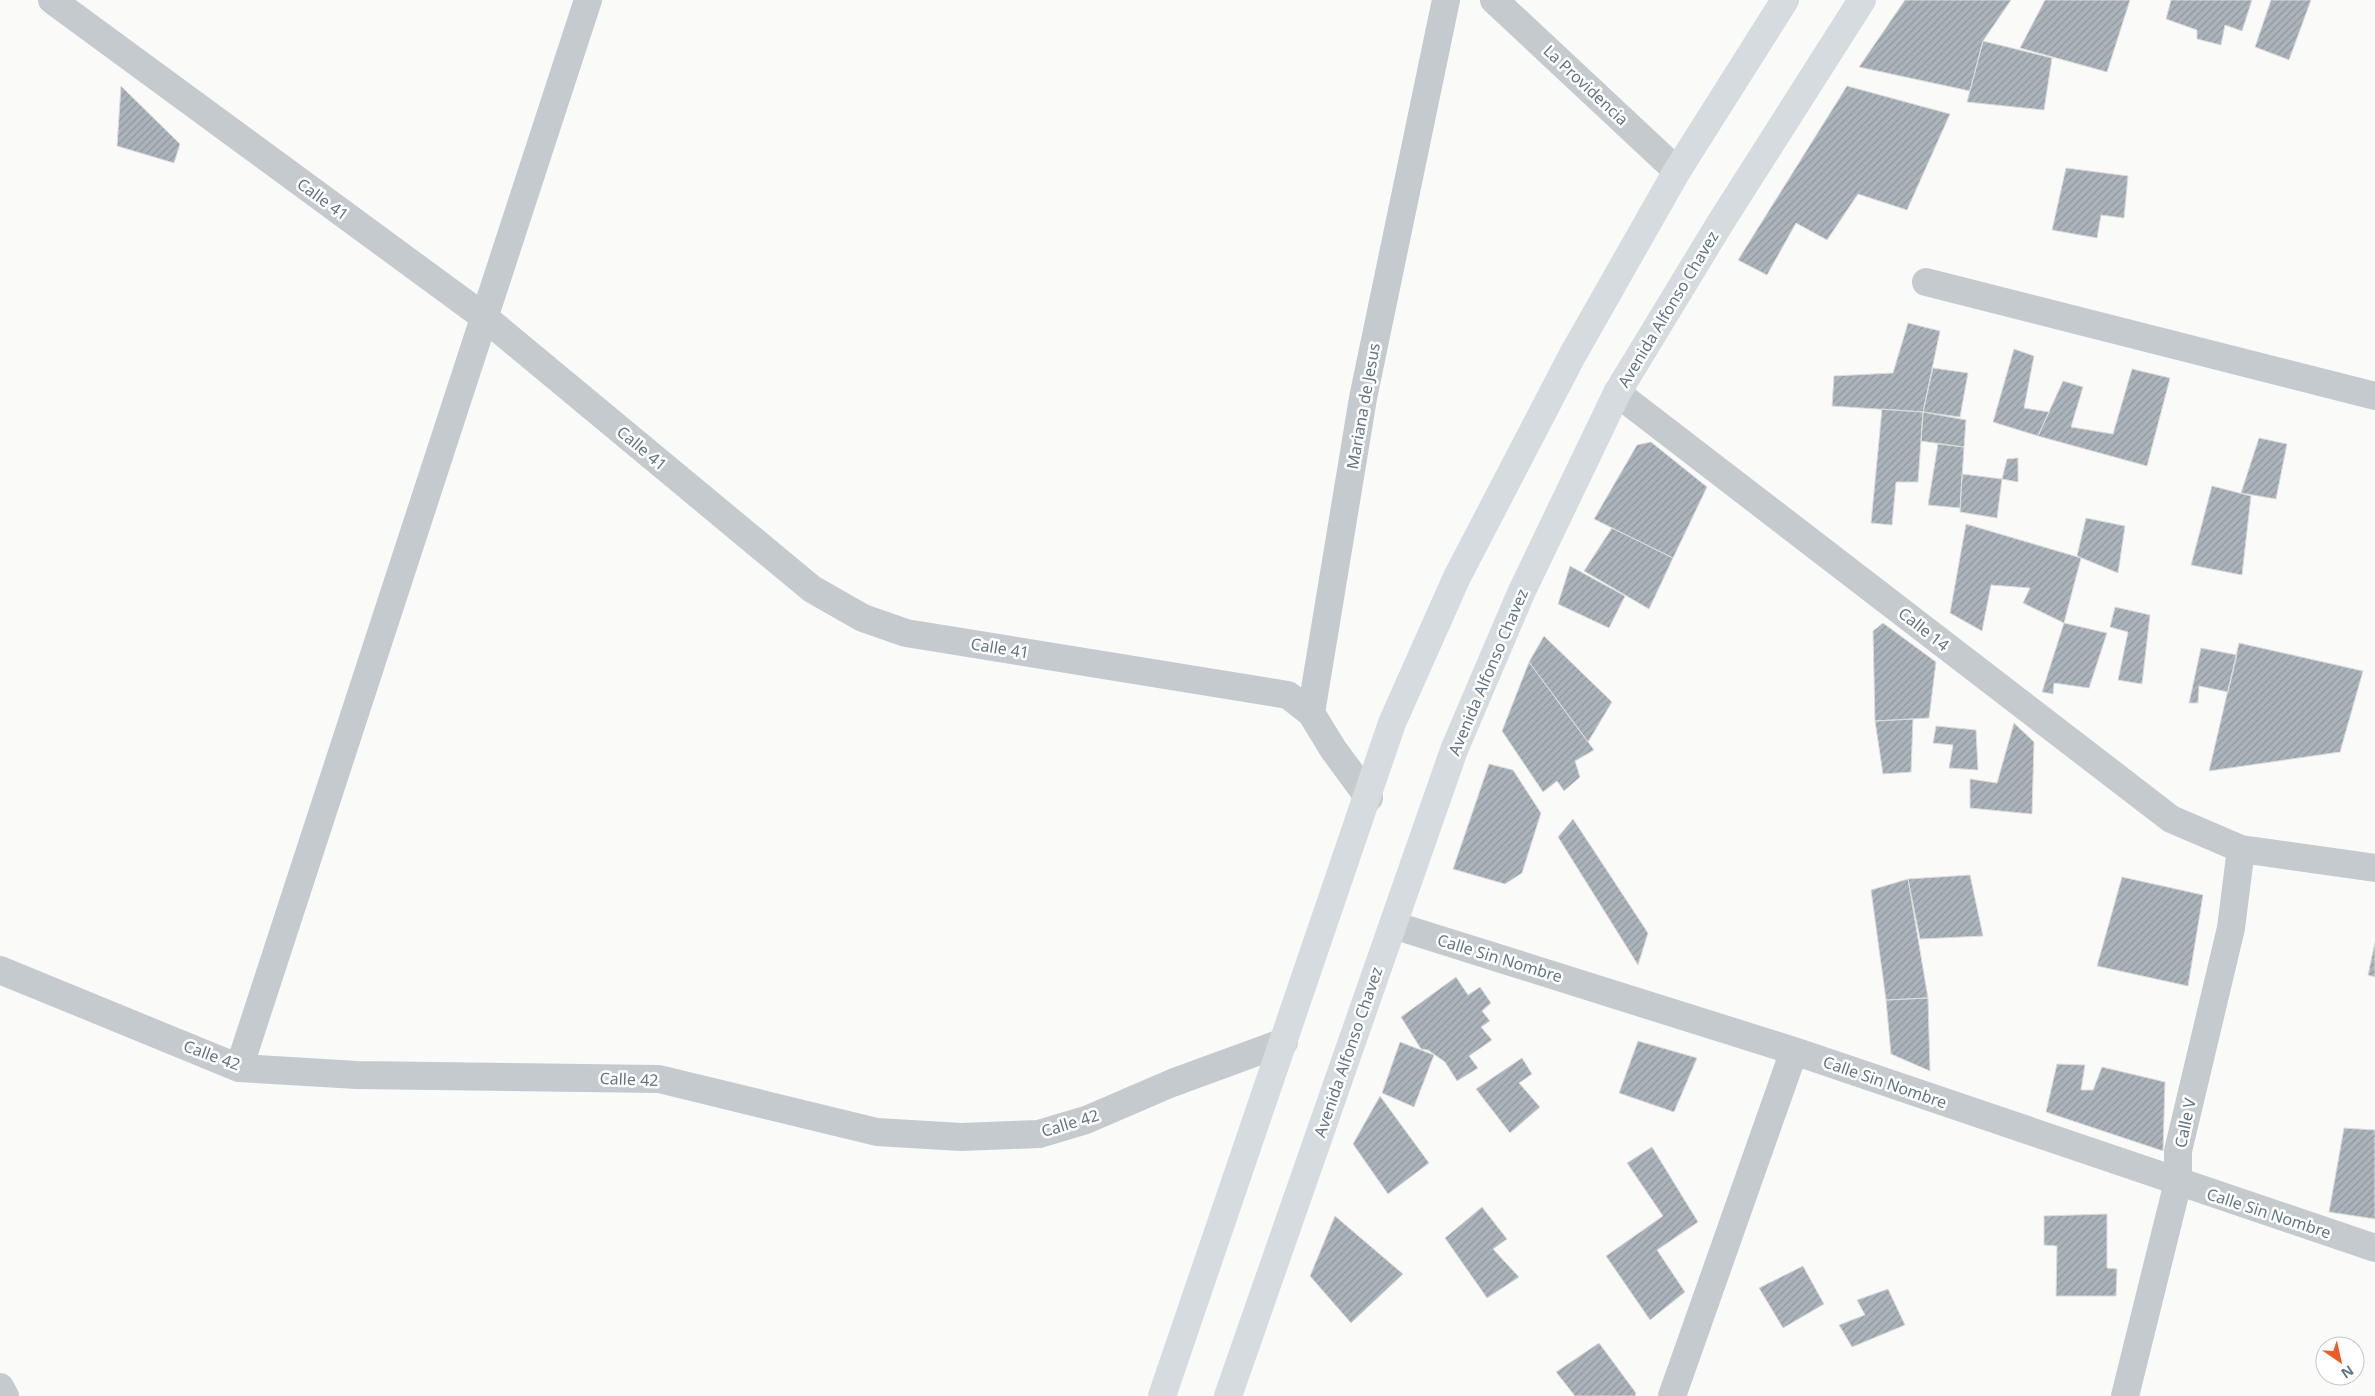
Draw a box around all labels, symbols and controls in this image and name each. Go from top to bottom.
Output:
street label: La Providencia [1539,40,1633,130]
street label: Calle 41 [293,173,353,225]
street label: Avenida Alfonso Chavez [1613,227,1723,391]
street label: Mariana de Jesus [1341,341,1385,471]
street label: Calle 41 [612,421,672,475]
street label: Avenida Alfonso Chavez [1443,585,1533,759]
street label: Calle 14 [1894,602,1954,656]
street label: Calle 41 [969,633,1031,663]
street label: Calle Sin Nombre [1435,929,1565,987]
street label: Avenida Alfonso Chavez [1308,964,1388,1140]
street label: Calle 42 [181,1035,243,1075]
street label: Calle Sin Nombre [1820,1051,1950,1113]
street label: Calle 42 [599,1067,659,1091]
street label: Calle V [2169,1096,2201,1150]
street label: Calle 42 [1039,1104,1101,1142]
street label: Calle Sin Nombre [2204,1183,2334,1243]
north arrow [2315,1336,2365,1386]
text: N [2338,1361,2358,1383]

